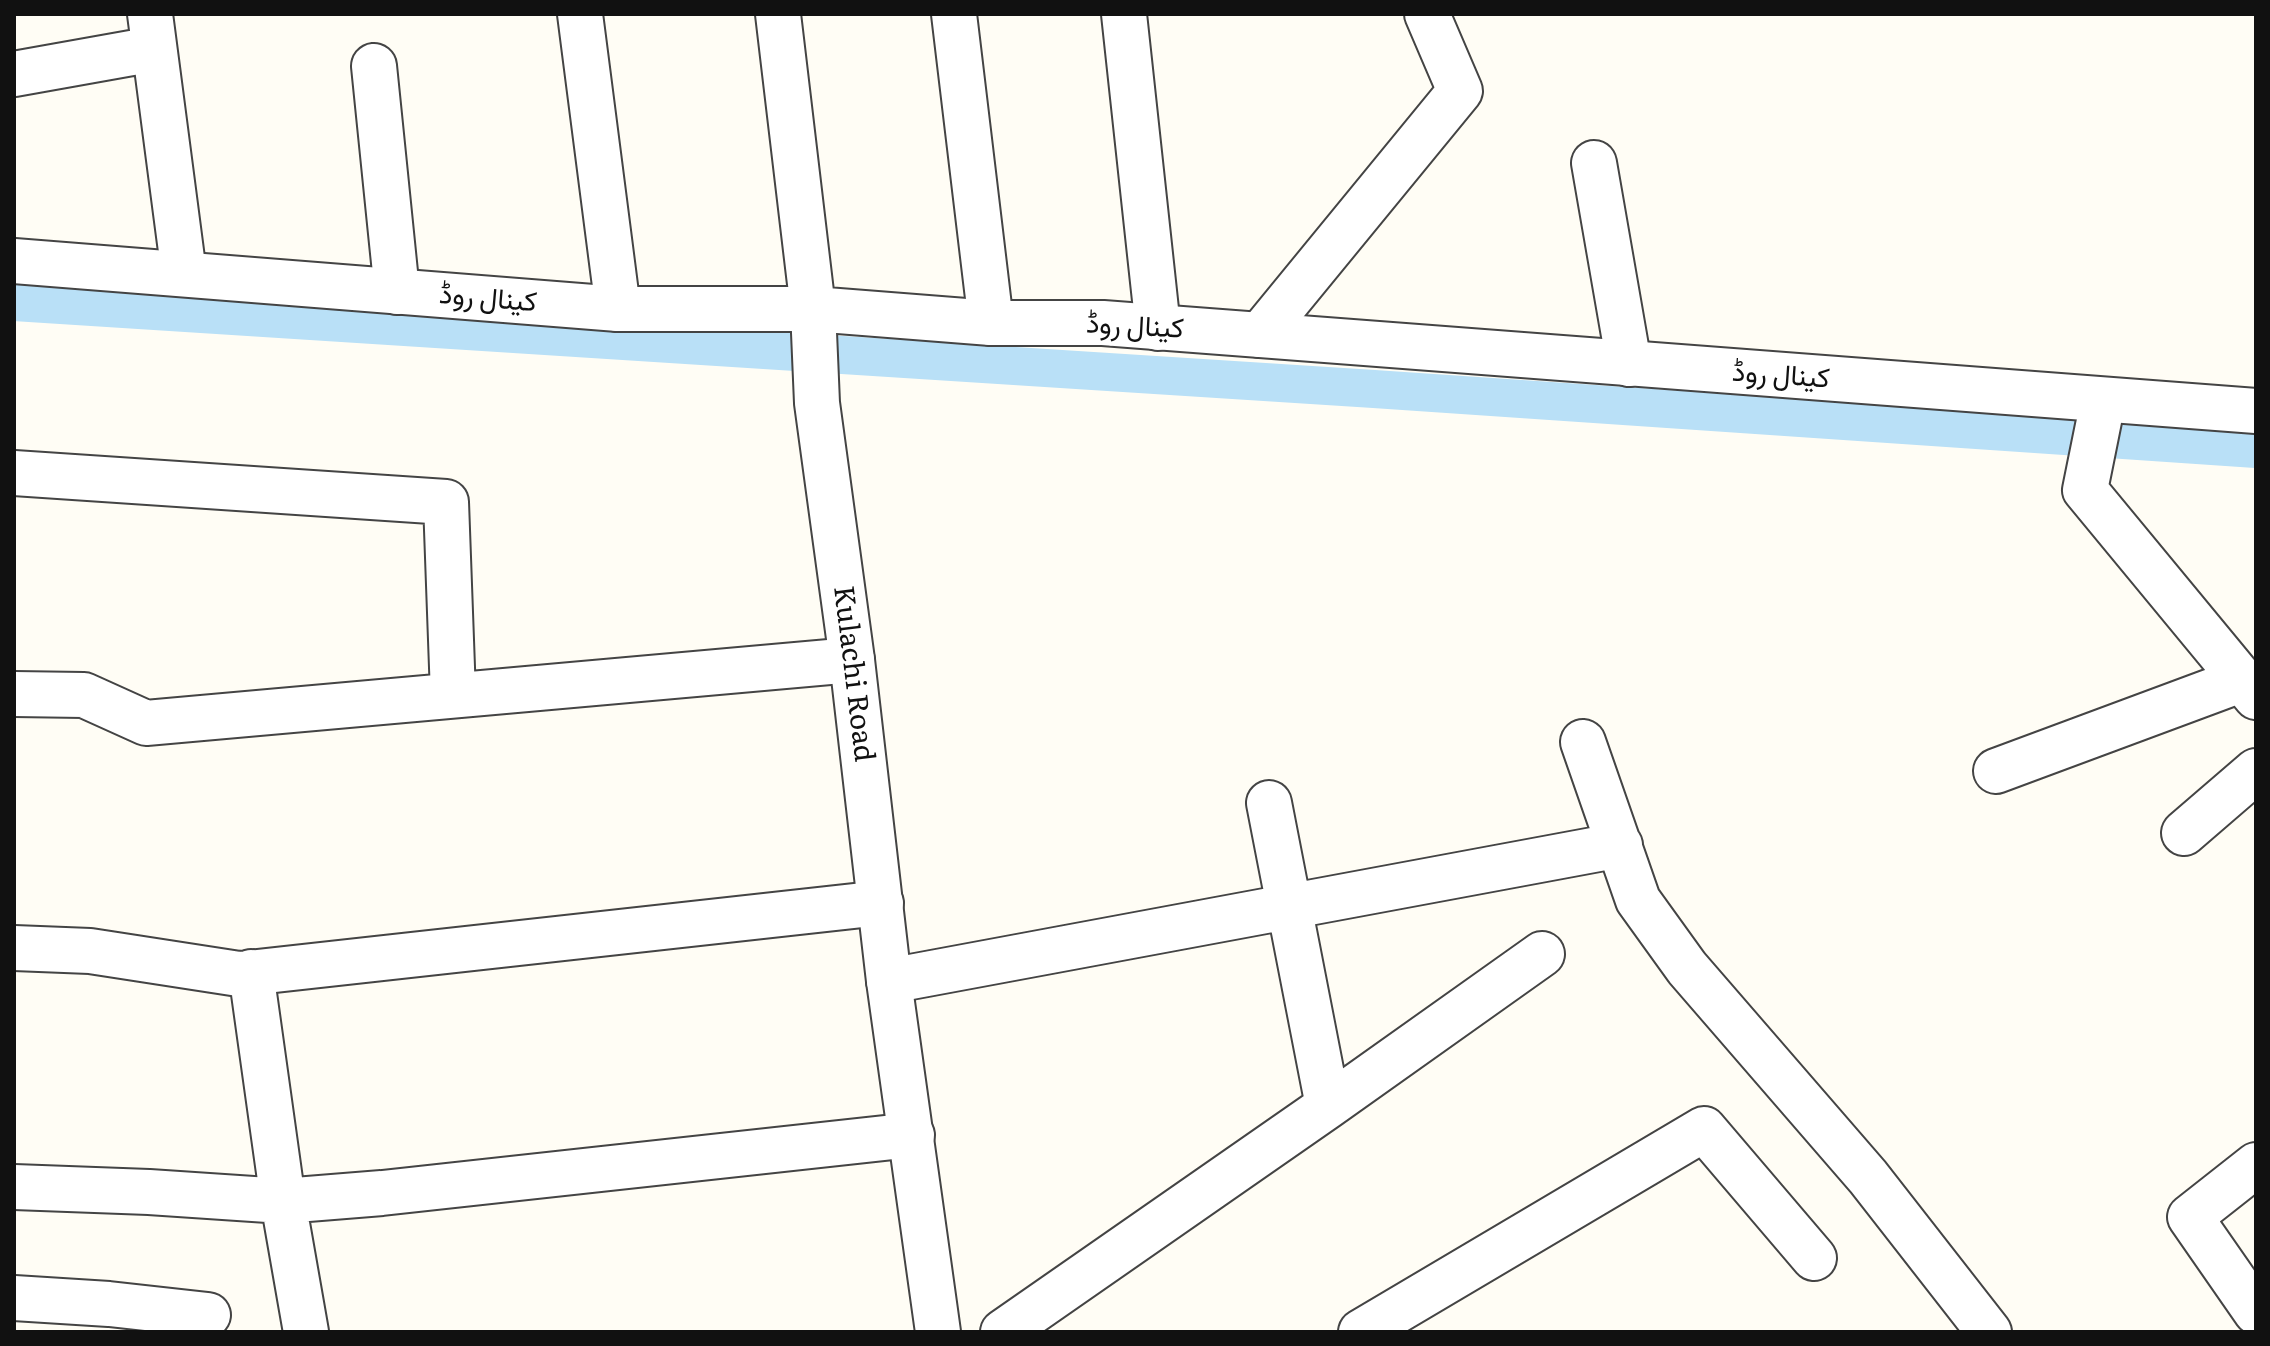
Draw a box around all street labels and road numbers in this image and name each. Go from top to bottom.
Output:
street label: کینال روڈ [438,278,538,320]
street label: کینال روڈ [1085,308,1185,346]
street label: کینال روڈ [1731,356,1831,396]
street label: Kulachi Road [826,584,880,764]

